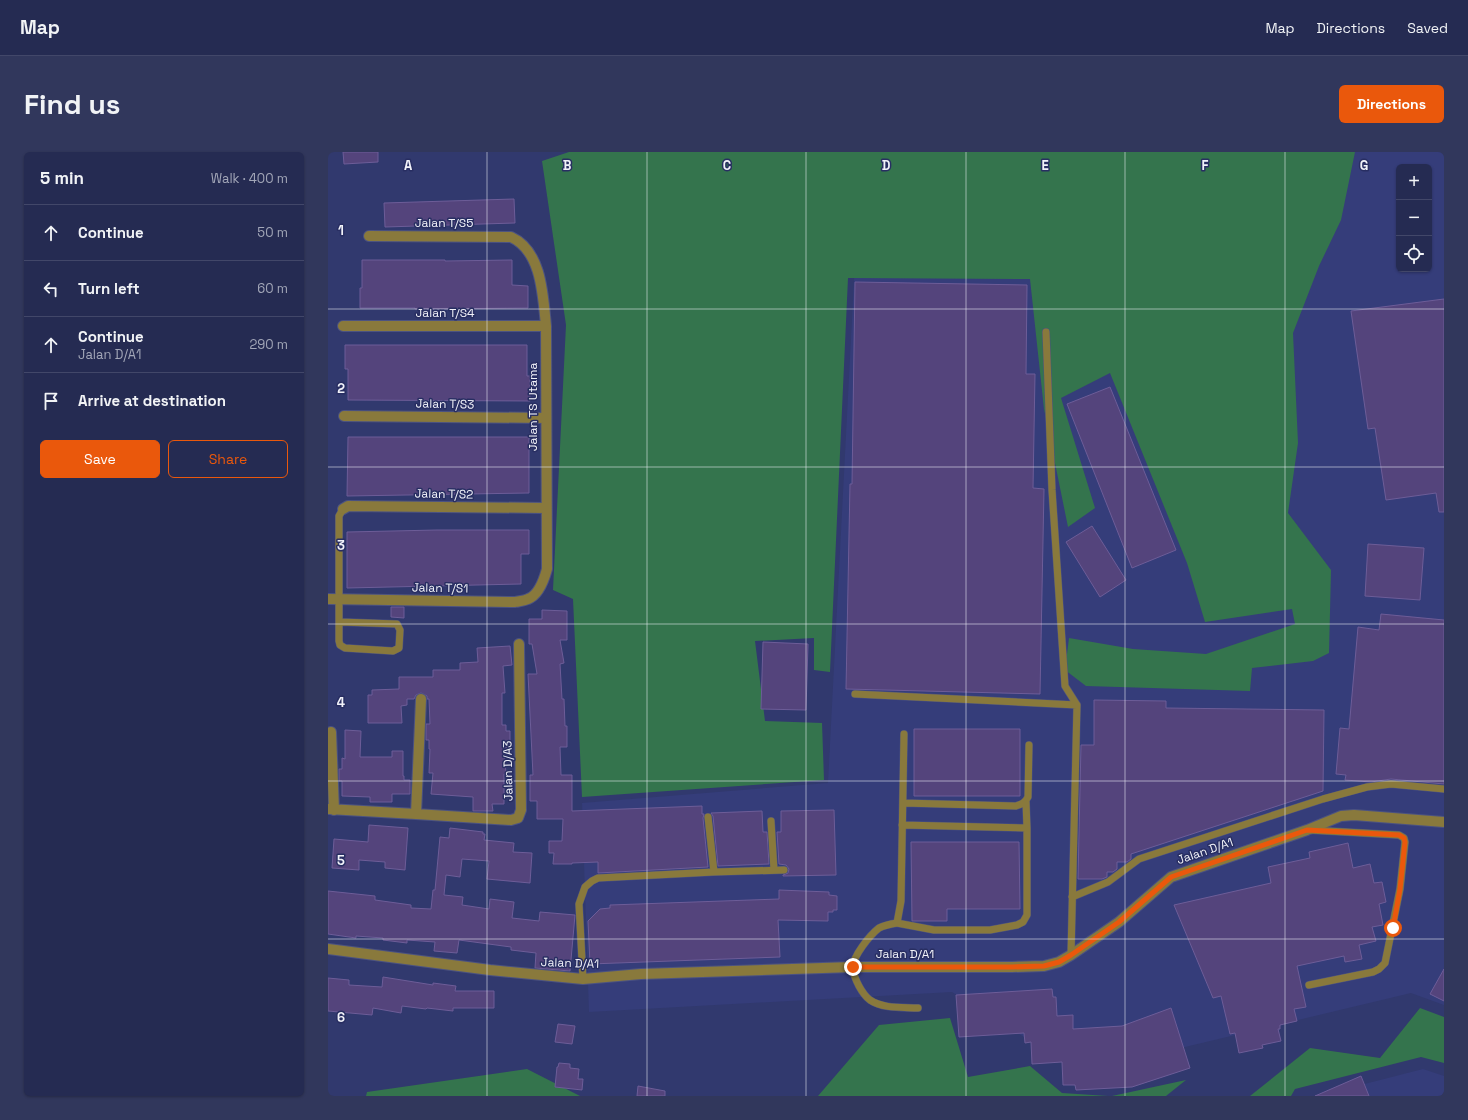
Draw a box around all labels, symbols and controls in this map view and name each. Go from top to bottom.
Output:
text: Map [20,15,60,40]
text: Map [1265,19,1295,37]
text: Directions [1317,19,1385,37]
text: Saved [1407,19,1448,37]
button: Directions [1339,85,1444,123]
text: Find us [24,86,121,122]
text: A [404,157,413,174]
text: B [563,157,572,174]
text: C [723,157,731,174]
text: D [882,157,891,174]
text: E [1041,157,1049,174]
text: F [1202,157,1209,174]
text: G [1360,157,1368,174]
map controls [1396,164,1432,272]
button: + [1396,164,1432,200]
text: 5 min [40,167,84,189]
text: Walk · 400 m [211,170,288,187]
button: − [1396,200,1432,236]
street label: Jalan T/S5 [415,215,473,231]
icon: ahead [40,222,62,244]
text: 1 [338,222,344,239]
text: Continue [78,223,144,242]
text: 50 m [257,224,288,241]
button: locate [1396,236,1432,272]
icon: left [40,278,62,300]
text: Turn left [78,279,140,298]
text: 60 m [257,280,288,297]
street label: Jalan T/S4 [415,305,475,321]
text: Continue [78,327,144,346]
icon: ahead [40,334,62,356]
text: 290 m [249,336,288,353]
text: Jalan D/A1 [78,346,141,363]
street label: Jalan TS Utama [525,363,541,451]
text: 2 [337,380,345,397]
icon: arrive [40,390,62,412]
text: Arrive at destination [78,391,226,410]
street label: Jalan T/S3 [415,395,475,413]
button: Save [40,440,160,478]
button: Share [168,440,288,478]
street label: Jalan T/S2 [414,485,474,503]
text: 3 [337,537,345,554]
street label: Jalan T/S1 [412,580,468,596]
text: 4 [337,694,345,711]
street label: Jalan D/A3 [499,740,517,802]
street label: Jalan D/A1 [1175,834,1235,868]
text: 5 [337,852,345,869]
route start [1384,919,1402,937]
street label: Jalan D/A1 [876,946,934,962]
street label: Jalan D/A1 [540,954,600,972]
route end [844,958,862,976]
text: 6 [337,1009,345,1026]

